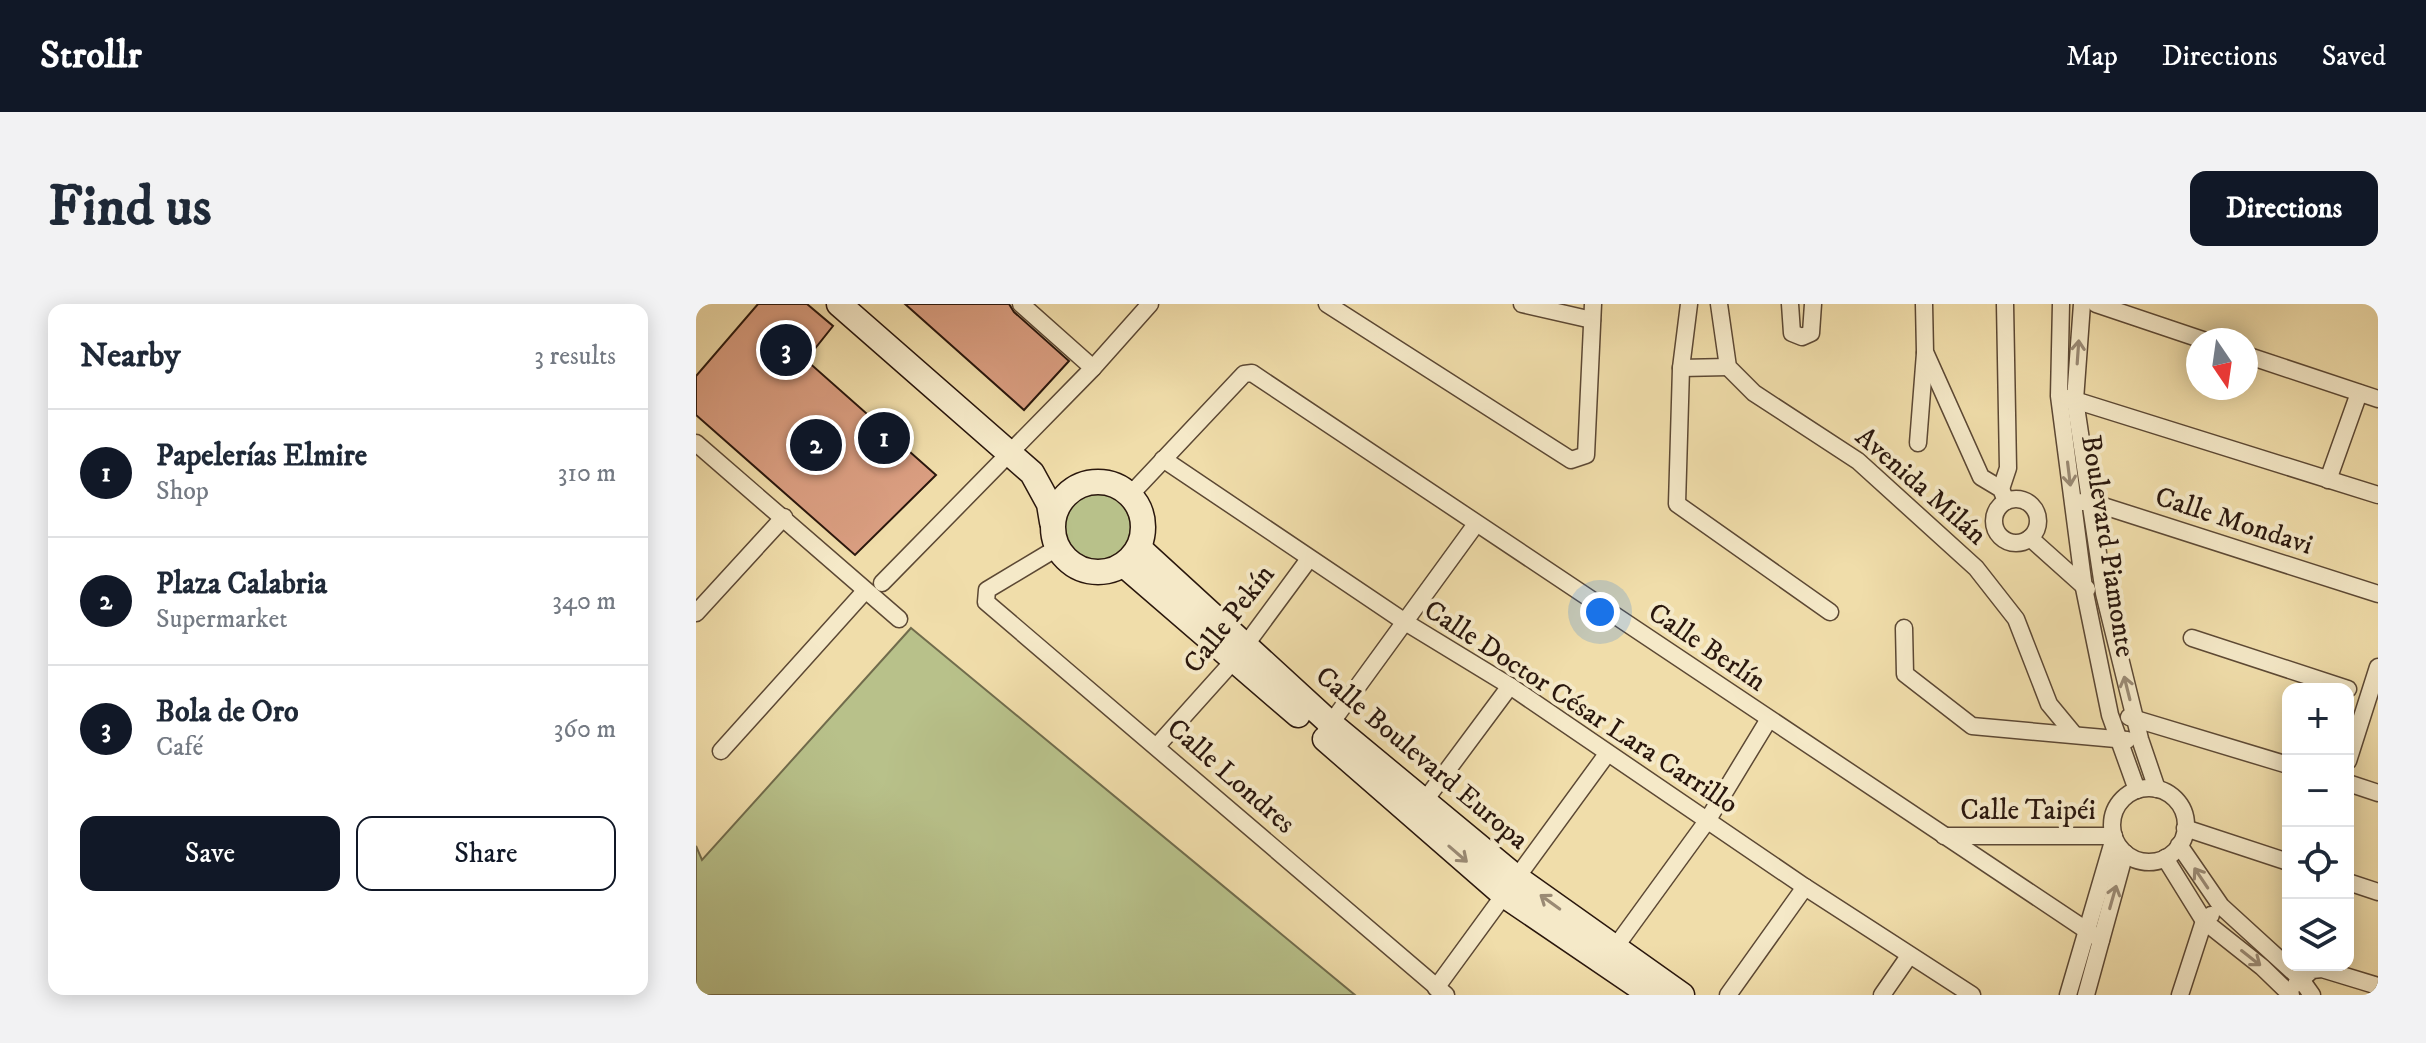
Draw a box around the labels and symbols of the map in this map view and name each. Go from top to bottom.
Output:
pin: 3 [760,320,812,380]
north arrow [2186,328,2258,400]
one-way arrow [2071,339,2086,366]
pin: 1 [858,408,910,468]
pin: 2 [790,415,842,475]
street label: Avenida Milán [1848,419,1994,553]
street label: Boulevard Piamonte [2073,433,2143,659]
one-way arrow [2061,460,2076,487]
street label: Calle Mondavi [2151,479,2317,563]
street label: Calle Pekín [1176,557,1282,680]
street label: Calle Doctor César Lara Carrillo [1417,592,1745,822]
your location [1580,592,1620,632]
street label: Calle Berlín [1641,595,1773,699]
street label: Calle Boulevard Europa [1308,659,1536,857]
one-way arrow [2119,675,2134,701]
street label: Calle Londres [1160,711,1302,841]
street label: Calle Taipéi [1960,793,2096,828]
one-way arrow [1448,845,1468,863]
one-way arrow [2193,867,2209,889]
one-way arrow [2106,885,2121,911]
one-way arrow [1539,893,1561,910]
one-way arrow [2240,949,2261,966]

